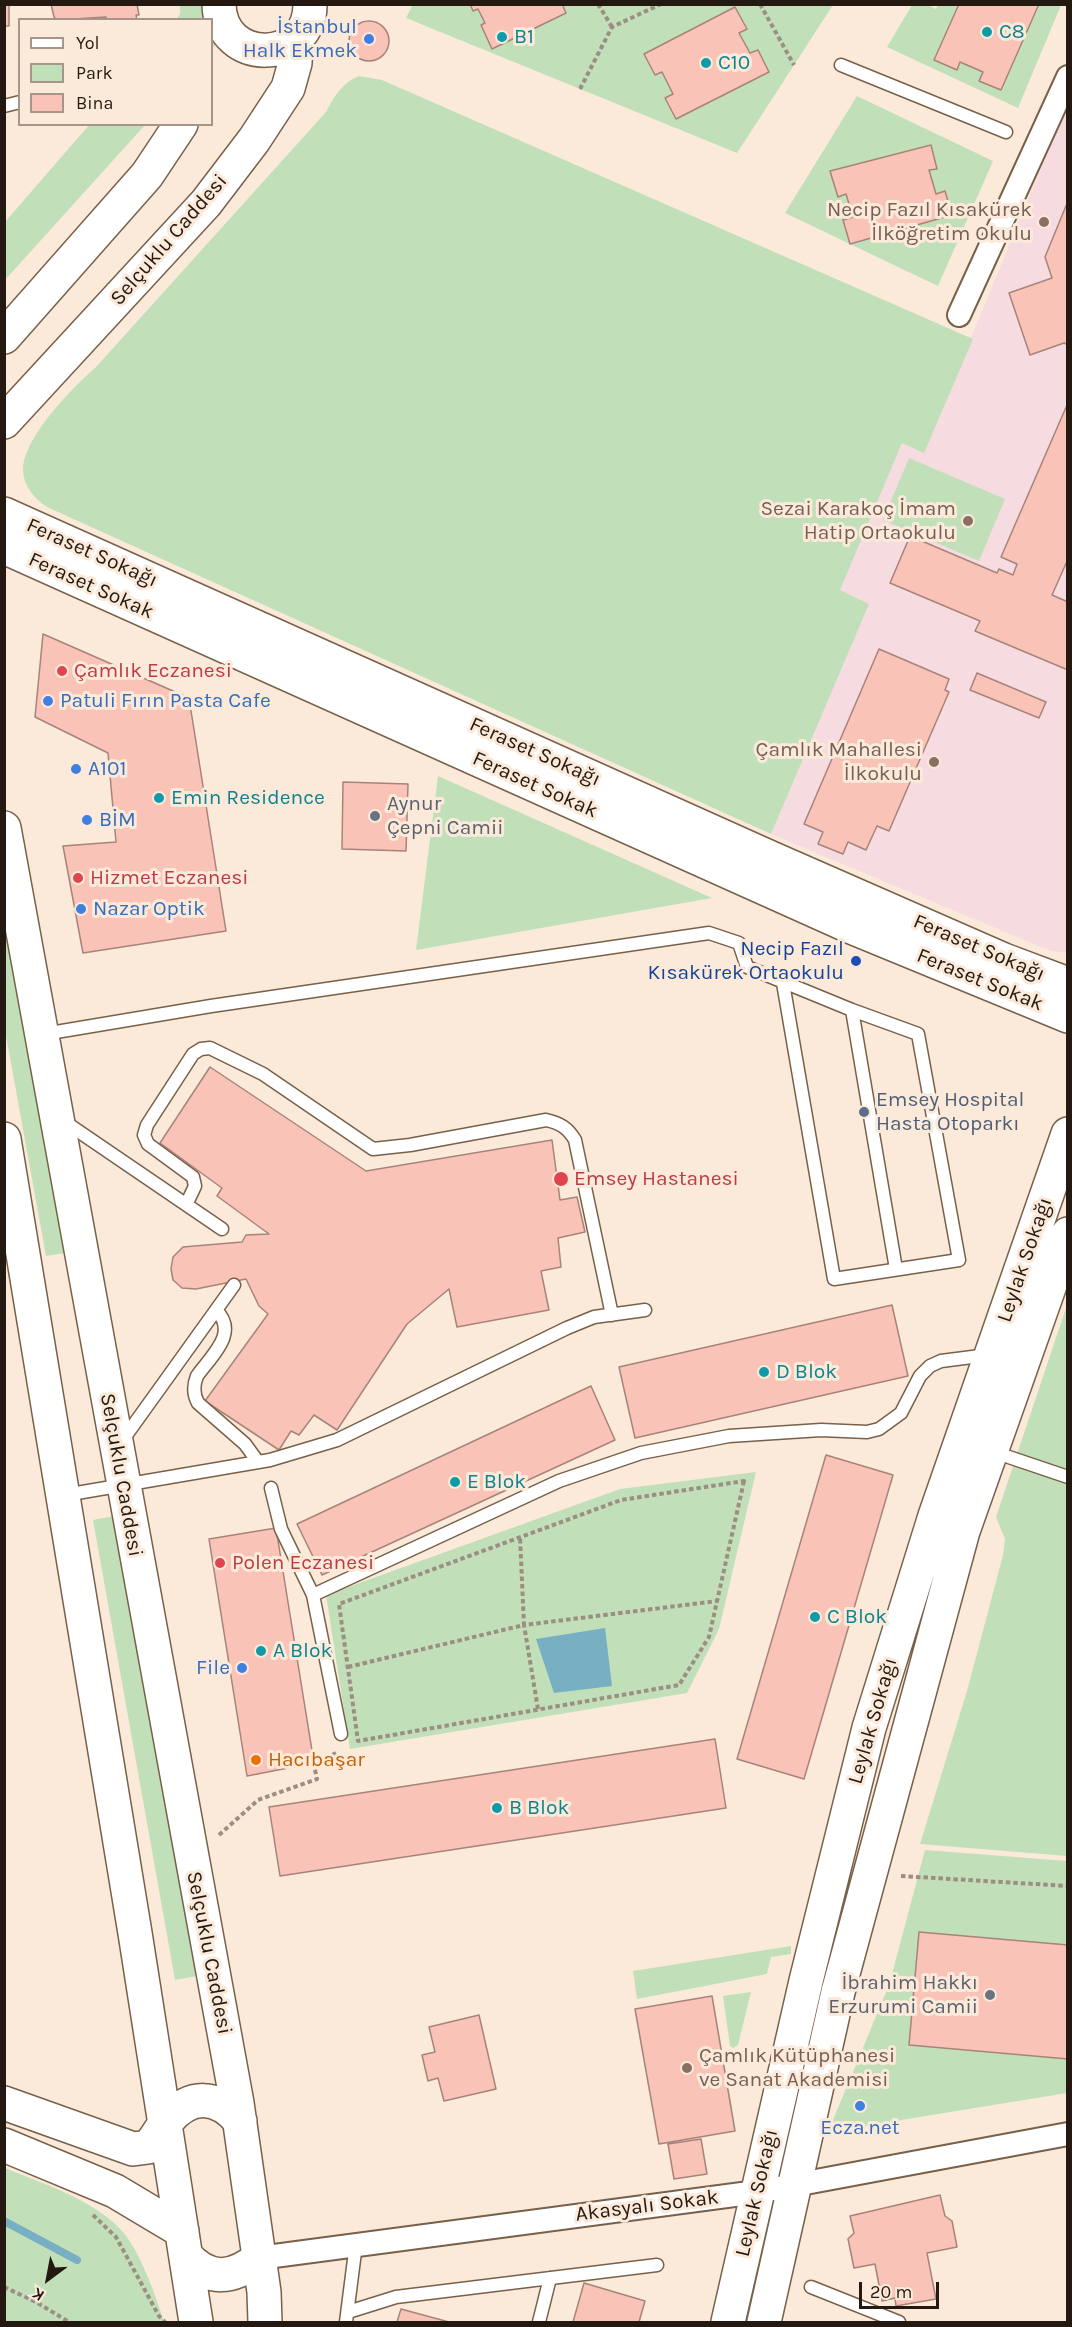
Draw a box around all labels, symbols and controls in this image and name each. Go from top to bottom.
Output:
place label: İstanbul Halk Ekmek [243,14,357,64]
legend [18,18,213,126]
place label: C8 [999,19,1025,45]
place label: B1 [514,24,534,50]
marker: C8 [980,25,994,39]
marker: B1 [495,30,509,44]
text: Yol [76,32,100,54]
marker: İstanbul Halk Ekmek [362,32,376,46]
place label: C10 [718,50,750,76]
marker: C10 [699,56,713,70]
text: Park [76,62,113,84]
text: Bina [76,92,113,114]
street label: Selçuklu Caddesi [105,169,233,311]
place label: Necip Fazıl Kısakürek İlköğretim Okulu [827,197,1032,247]
marker: Necip Fazıl Kısakürek İlköğretim Okulu [1037,215,1051,229]
place label: Sezai Karakoç İmam Hatip Ortaokulu [760,496,956,546]
street label: Feraset Sokağı [23,513,161,593]
marker: Sezai Karakoç İmam Hatip Ortaokulu [961,514,975,528]
street label: Feraset Sokak [24,547,158,625]
place label: Çamlık Eczanesi [74,658,232,684]
marker: Çamlık Eczanesi [55,664,69,678]
place label: Patuli Fırın Pasta Cafe [60,688,271,714]
marker: Patuli Fırın Pasta Cafe [41,694,55,708]
street label: Feraset Sokağı [466,712,604,792]
place label: Çamlık Mahallesi İlkokulu [756,737,922,787]
street label: Feraset Sokak [468,746,602,824]
marker: Çamlık Mahallesi İlkokulu [927,755,941,769]
place label: A101 [88,756,126,782]
marker: A101 [69,762,83,776]
place label: Emin Residence [171,785,325,811]
marker: Emin Residence [152,791,166,805]
place label: Aynur Çepni Camii [387,791,503,841]
place label: BİM [99,807,136,833]
marker: Aynur Çepni Camii [368,809,382,823]
marker: BİM [80,813,94,827]
place label: Hizmet Eczanesi [90,865,248,891]
marker: Hizmet Eczanesi [71,871,85,885]
place label: Nazar Optik [93,896,205,922]
marker: Nazar Optik [74,902,88,916]
street label: Feraset Sokağı [909,909,1049,987]
place label: Necip Fazıl Kısakürek Ortaokulu [647,936,844,986]
street label: Feraset Sokak [913,943,1047,1017]
marker: Necip Fazıl Kısakürek Ortaokulu [849,954,863,968]
place label: Emsey Hospital Hasta Otoparkı [876,1087,1024,1137]
marker: Emsey Hospital Hasta Otoparkı [857,1105,871,1119]
place label: Emsey Hastanesi [574,1166,739,1192]
marker: Emsey Hastanesi [552,1170,570,1188]
street label: Leylak Sokağı [992,1194,1058,1326]
place label: D Blok [776,1359,837,1385]
marker: D Blok [757,1365,771,1379]
street label: Selçuklu Caddesi [94,1391,148,1559]
place label: E Blok [467,1469,526,1495]
marker: E Blok [448,1475,462,1489]
place label: Polen Eczanesi [232,1550,374,1576]
marker: Polen Eczanesi [213,1556,227,1570]
place label: C Blok [827,1604,887,1630]
marker: C Blok [808,1610,822,1624]
place label: A Blok [273,1638,332,1664]
marker: A Blok [254,1644,268,1658]
place label: File [196,1655,230,1681]
street label: Leylak Sokağı [843,1655,903,1787]
marker: File [235,1661,249,1675]
place label: Hacıbaşar [268,1747,365,1773]
marker: Hacıbaşar [249,1753,263,1767]
place label: B Blok [509,1795,569,1821]
marker: B Blok [490,1801,504,1815]
street label: Selçuklu Caddesi [181,1869,237,2037]
place label: İbrahim Hakkı Erzurumi Camii [828,1970,978,2020]
marker: İbrahim Hakkı Erzurumi Camii [983,1988,997,2002]
place label: Çamlık Kütüphanesi ve Sanat Akademisi [699,2043,895,2093]
marker: Çamlık Kütüphanesi ve Sanat Akademisi [680,2061,694,2075]
marker: Ecza.net [853,2099,867,2113]
place label: Ecza.net [820,2115,900,2141]
street label: Leylak Sokağı [730,2127,784,2259]
street label: Akasyalı Sokak [574,2185,720,2227]
north arrow [18,2249,78,2309]
scale bar [862,2270,942,2308]
text: 20 m [870,2281,912,2303]
text: K [29,2284,48,2306]

